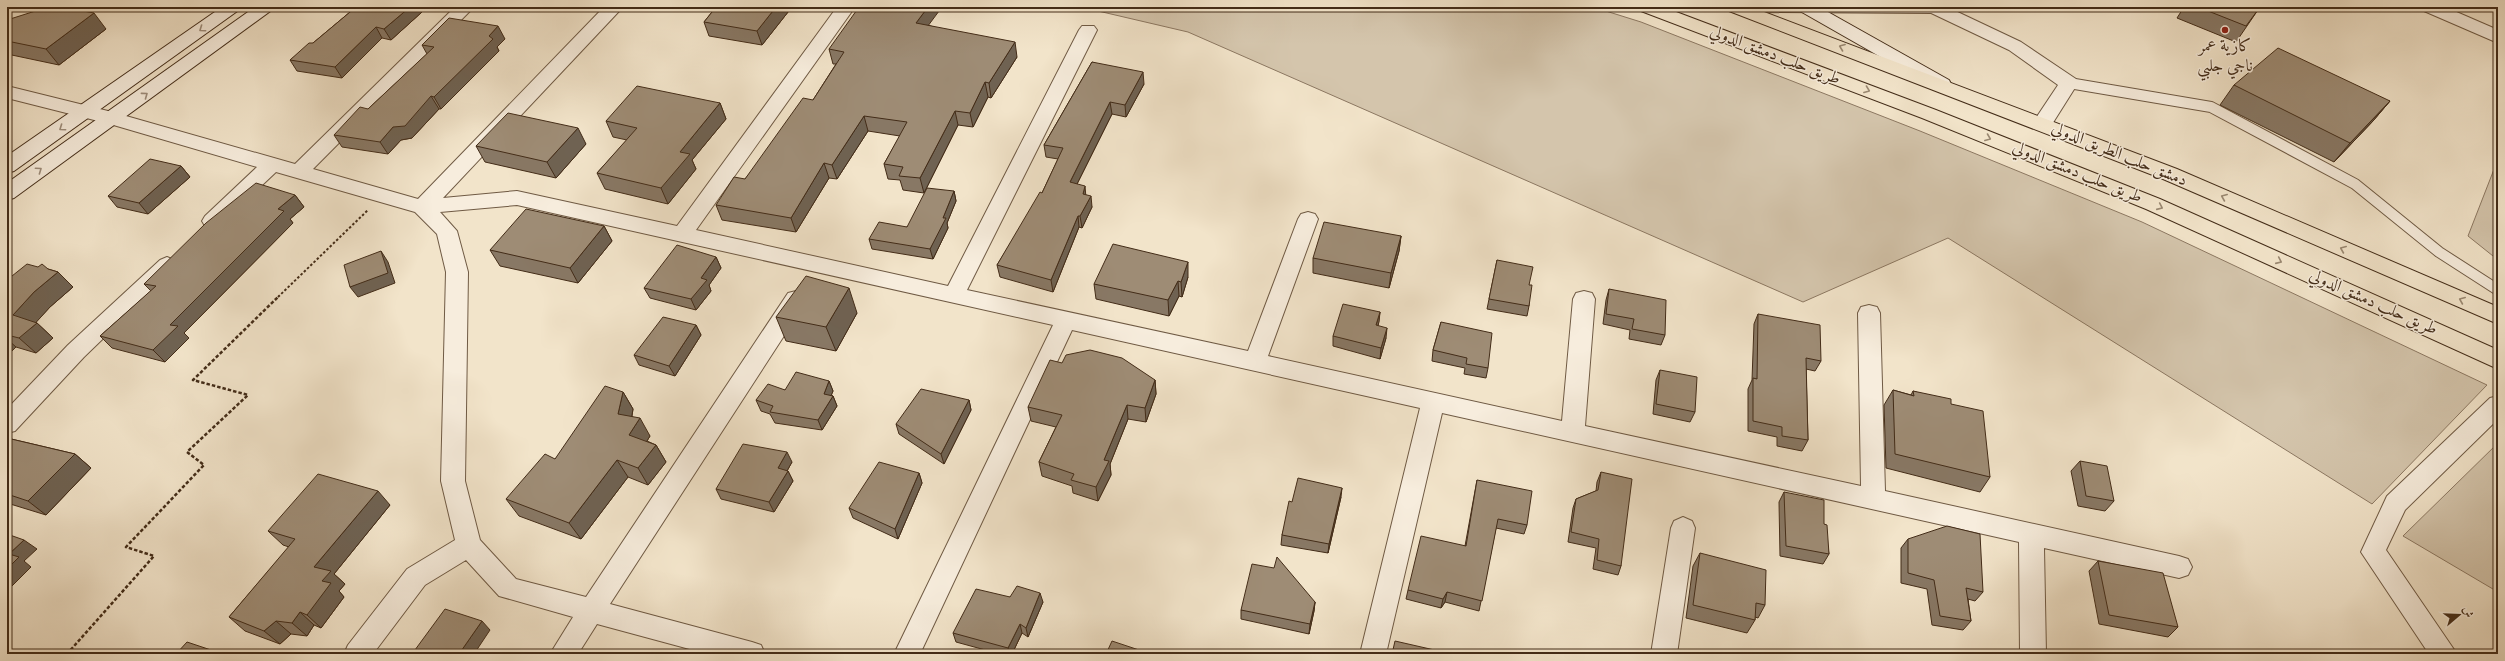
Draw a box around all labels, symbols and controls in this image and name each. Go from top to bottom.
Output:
street label: طريق حلب دمشق الدولي [1706,20,1844,93]
one-way arrow [200,24,207,31]
marker: كازية عمر ناجي جلبي [2220,25,2230,35]
place label: كازية عمر ناجي جلبي [2196,35,2253,81]
one-way arrow [1838,44,1845,52]
one-way arrow [1863,86,1870,94]
one-way arrow [140,93,147,100]
street label: دمشق حلب الطريق الدولي [2047,117,2191,194]
one-way arrow [59,123,66,130]
one-way arrow [1984,133,1991,141]
street label: طريق حلب دمشق الدولي [2008,136,2146,211]
one-way arrow [35,167,42,175]
one-way arrow [2220,194,2228,202]
one-way arrow [2156,202,2164,210]
one-way arrow [2339,245,2346,253]
one-way arrow [2274,256,2282,264]
street label: طريق حلب دمشق الدولي [2305,264,2441,343]
one-way arrow [2459,297,2466,305]
north arrow [2439,595,2479,635]
text: ش [2458,604,2477,620]

